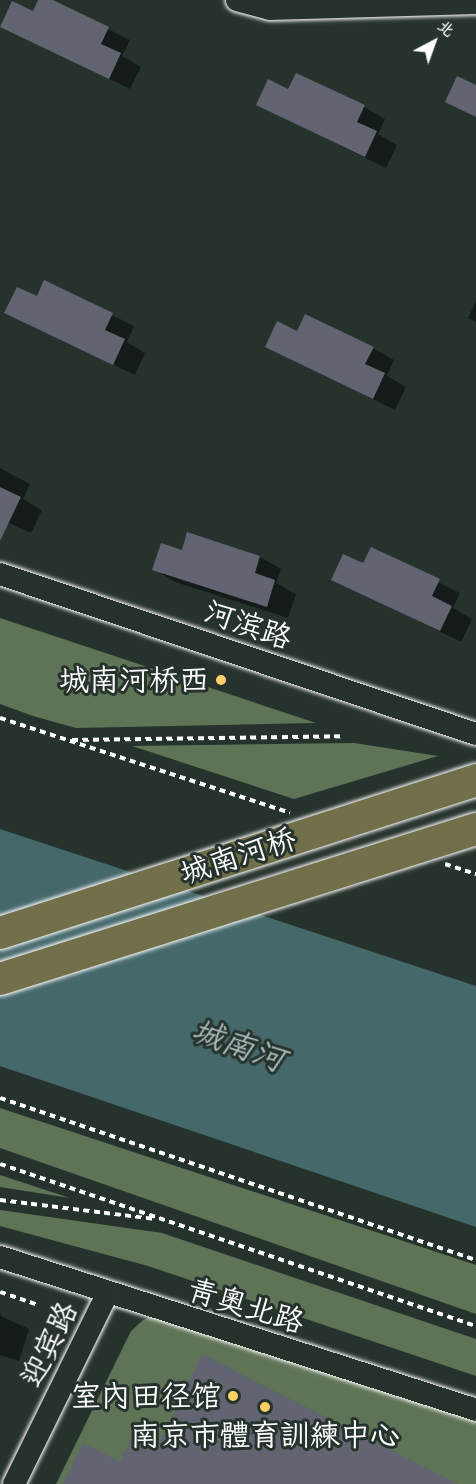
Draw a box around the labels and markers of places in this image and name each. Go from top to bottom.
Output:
place label: 城南河桥西 [59,662,209,698]
marker: 城南河桥西 [214,673,228,687]
place label: 室内田径馆 [71,1378,221,1414]
marker: 室内田径馆 [226,1389,240,1403]
marker: 南京市體育訓練中心 [258,1400,272,1414]
place label: 南京市體育訓練中心 [130,1417,400,1453]

